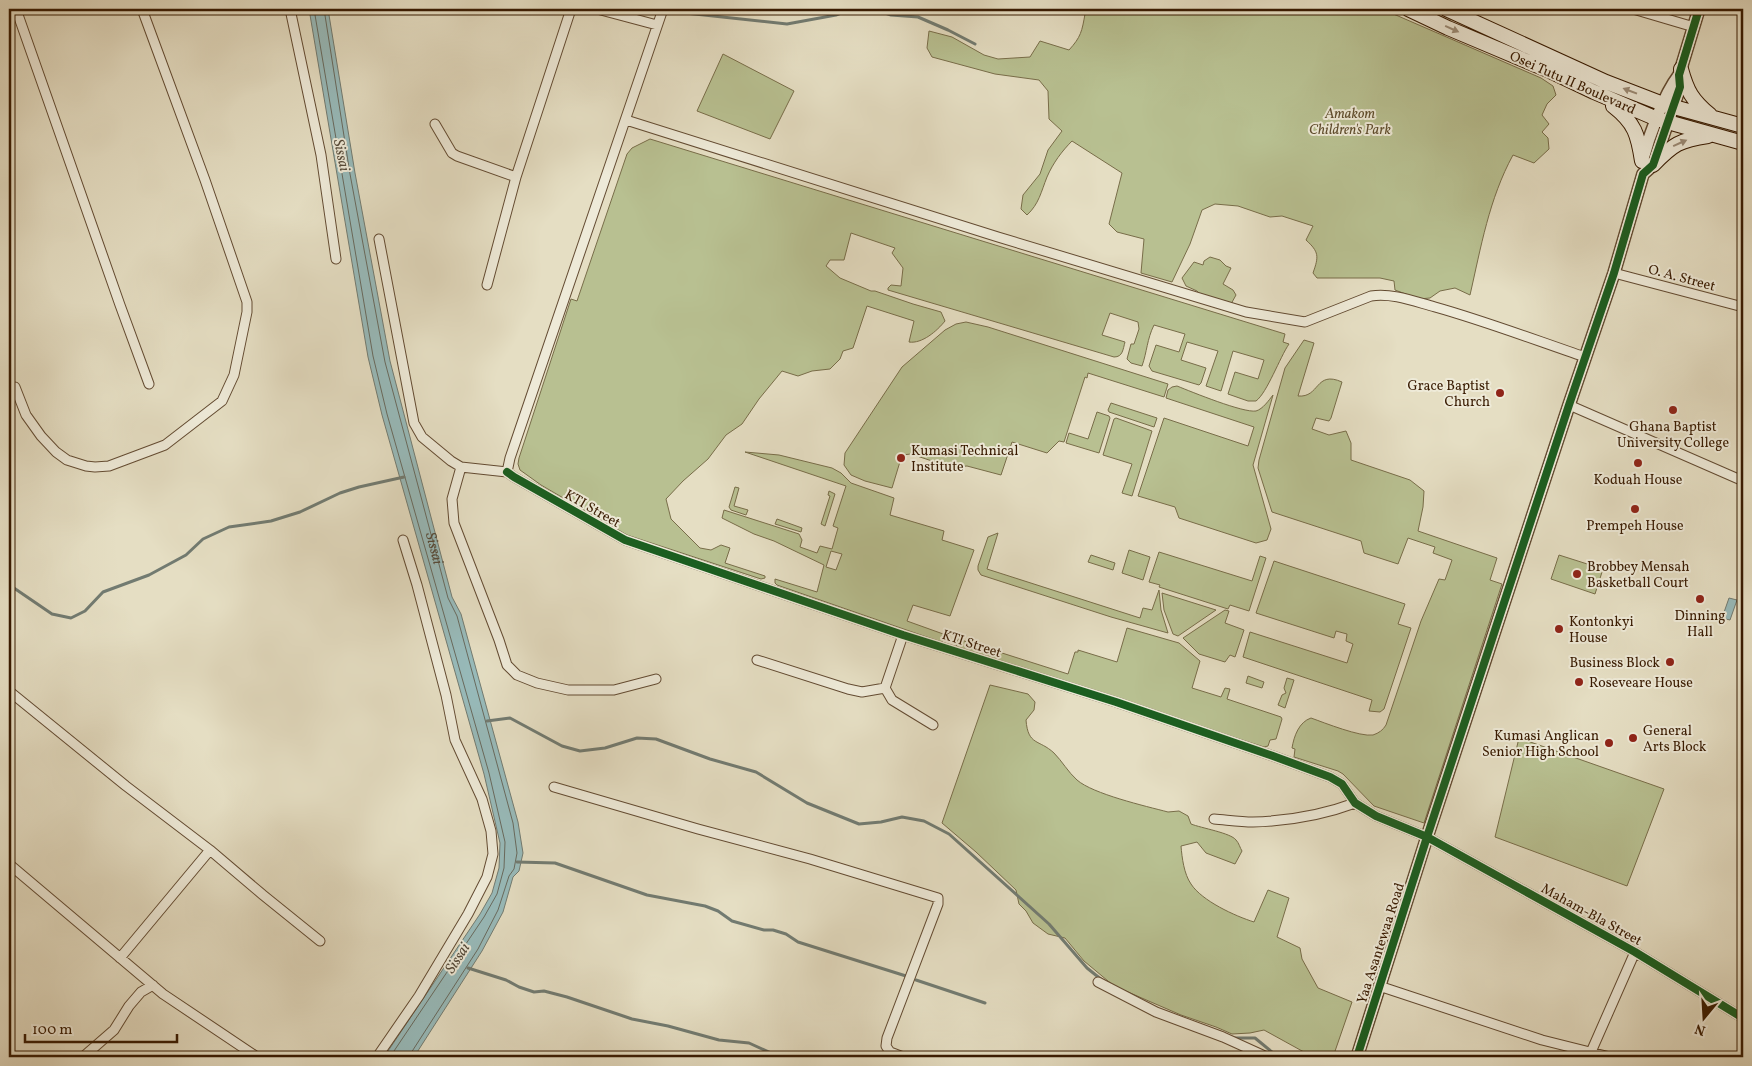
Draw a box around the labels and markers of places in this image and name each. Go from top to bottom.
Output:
place label: Grace Baptist Church [1407,377,1490,412]
marker: Grace Baptist Church [1494,387,1506,399]
marker: Ghana Baptist University College [1667,404,1679,416]
place label: Ghana Baptist University College [1617,418,1729,453]
place label: Kumasi Technical Institute [911,442,1018,477]
marker: Kumasi Technical Institute [895,452,907,464]
marker: Koduah House [1632,457,1644,469]
place label: Koduah House [1594,471,1683,490]
marker: Prempeh House [1629,503,1641,515]
place label: Prempeh House [1586,517,1684,536]
place label: Brobbey Mensah Basketball Court [1587,558,1690,593]
marker: Brobbey Mensah Basketball Court [1571,568,1583,580]
marker: Dinning Hall [1694,593,1706,605]
place label: Dinning Hall [1675,607,1725,642]
place label: Kontonkyi House [1569,613,1634,648]
marker: Kontonkyi House [1553,623,1565,635]
place label: Business Block [1570,654,1660,673]
marker: Business Block [1664,656,1676,668]
place label: Roseveare House [1589,674,1693,693]
marker: Roseveare House [1573,676,1585,688]
place label: General Arts Block [1643,722,1707,757]
place label: Kumasi Anglican Senior High School [1482,727,1599,762]
marker: General Arts Block [1627,732,1639,744]
marker: Kumasi Anglican Senior High School [1603,737,1615,749]

